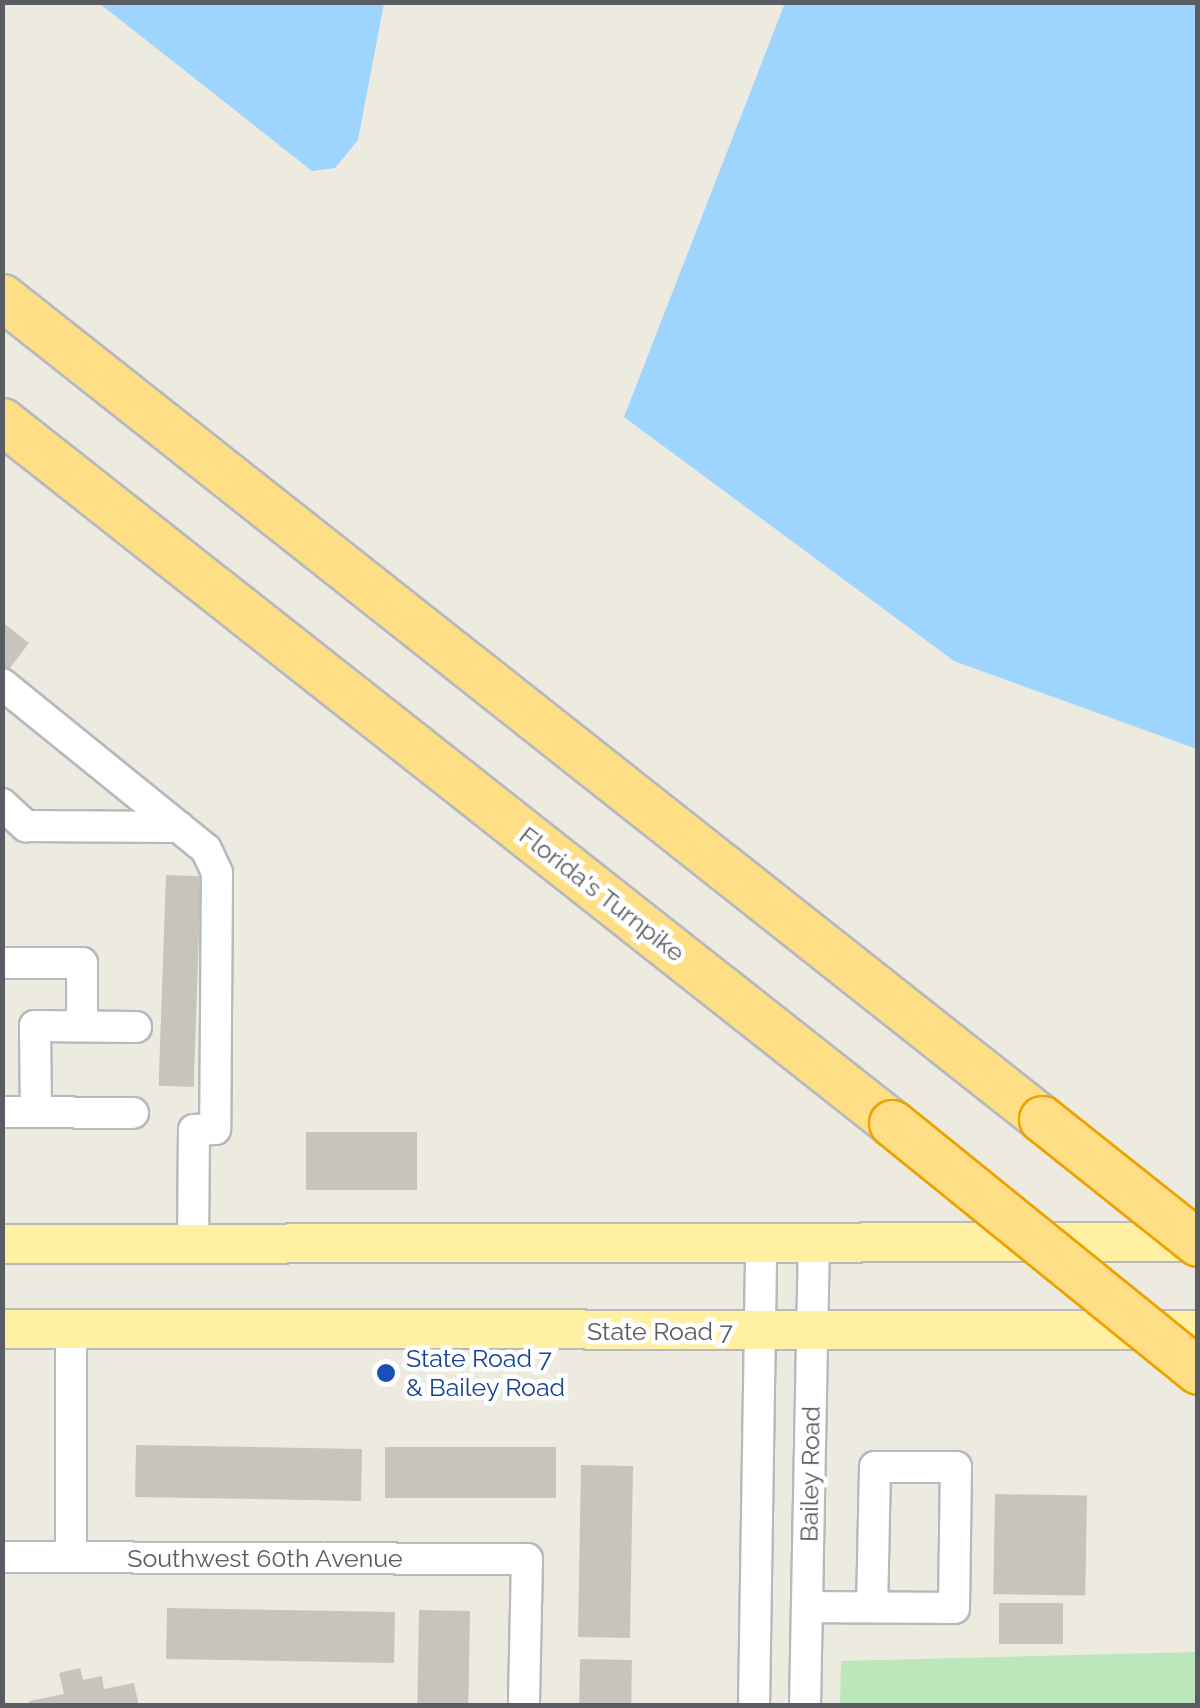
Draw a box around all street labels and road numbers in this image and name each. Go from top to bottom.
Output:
street label: Florida's Turnpike [513,820,691,968]
street label: State Road 7 [587,1316,733,1346]
street label: Bailey Road [794,1405,826,1543]
street label: Southwest 60th Avenue [127,1543,403,1573]

